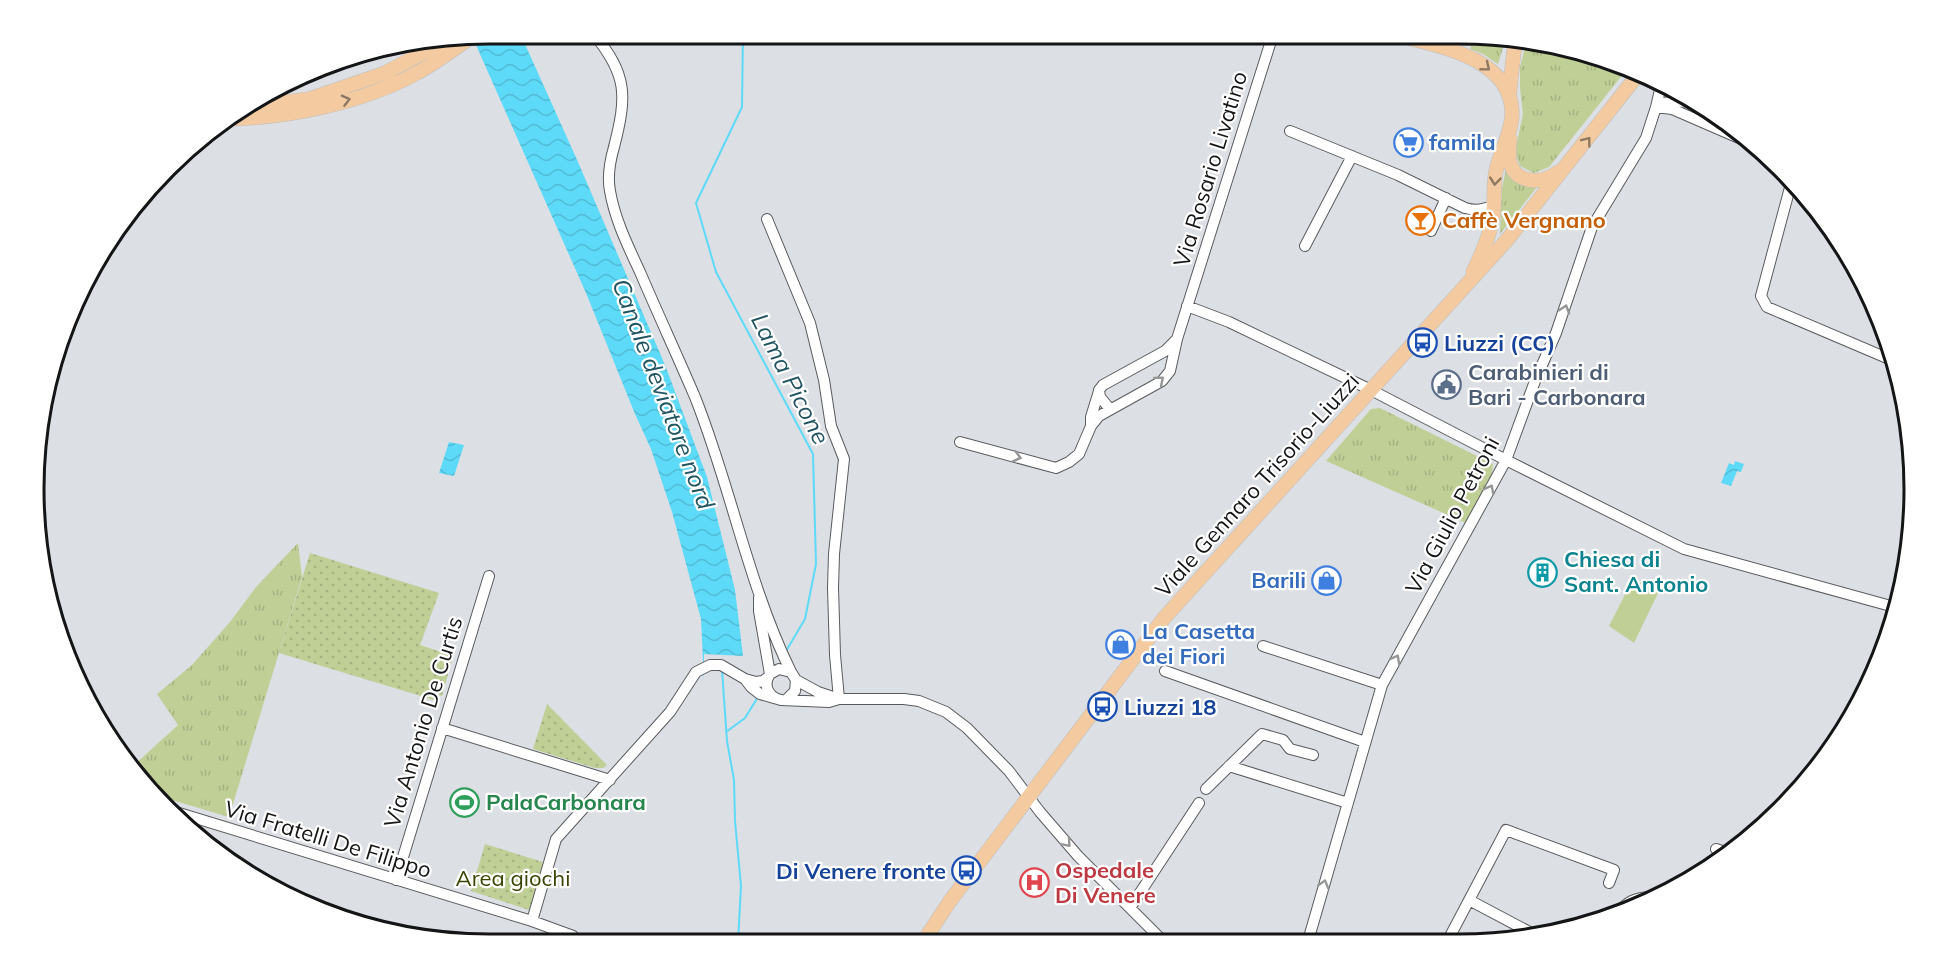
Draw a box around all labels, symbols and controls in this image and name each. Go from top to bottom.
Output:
one-way arrow [1480,60,1491,71]
street label: Via Rosario Livatino [1167,68,1253,270]
one-way arrow [340,95,351,107]
supermarket icon: famila [1392,126,1424,158]
place label: famila [1429,128,1496,156]
one-way arrow [1579,136,1590,147]
one-way arrow [1489,176,1502,185]
bar icon: Caffè Vergnano [1405,204,1437,236]
place label: Caffè Vergnano [1442,206,1606,234]
water label: Canale deviatore nord [606,274,722,514]
one-way arrow [1557,304,1570,315]
water label: Lama Picone [745,308,837,449]
bus stop icon: Liuzzi (CC) [1407,327,1439,359]
place label: Liuzzi (CC) [1444,329,1555,357]
place label: Carabinieri di Bari - Carbonara [1468,358,1646,411]
street label: Viale Gennaro Trisorio-Liuzzi [1149,367,1365,603]
public building icon: Carabinieri di Bari - Carbonara [1431,369,1463,401]
one-way arrow [1154,376,1165,387]
street label: Via Giulio Petroni [1399,431,1505,599]
one-way arrow [1012,450,1022,463]
one-way arrow [1483,484,1495,495]
place label: Chiesa di Sant. Antonio [1564,545,1708,598]
building icon: Chiesa di Sant. Antonio [1527,556,1559,588]
shop icon: Barili [1311,564,1343,596]
place label: Barili [1251,566,1306,594]
street label: Via Antonio De Curtis [378,613,468,831]
place label: La Casetta dei Fiori [1142,617,1255,670]
shop icon: La Casetta dei Fiori [1105,628,1137,660]
one-way arrow [1389,655,1400,665]
bus stop icon: Liuzzi 18 [1087,691,1119,723]
place label: Liuzzi 18 [1124,693,1217,721]
sports icon: PalaCarbonara [449,786,481,818]
place label: PalaCarbonara [486,788,646,816]
street label: Via Fratelli De Filippo [221,794,435,884]
one-way arrow [1060,836,1071,847]
bus stop icon: Di Venere fronte [951,855,983,887]
place label: Ospedale Di Venere [1055,856,1156,909]
place label: Di Venere fronte [776,857,946,885]
park label: Area giochi [455,864,571,892]
hospital icon: Ospedale Di Venere [1018,867,1050,899]
one-way arrow [1317,880,1330,890]

